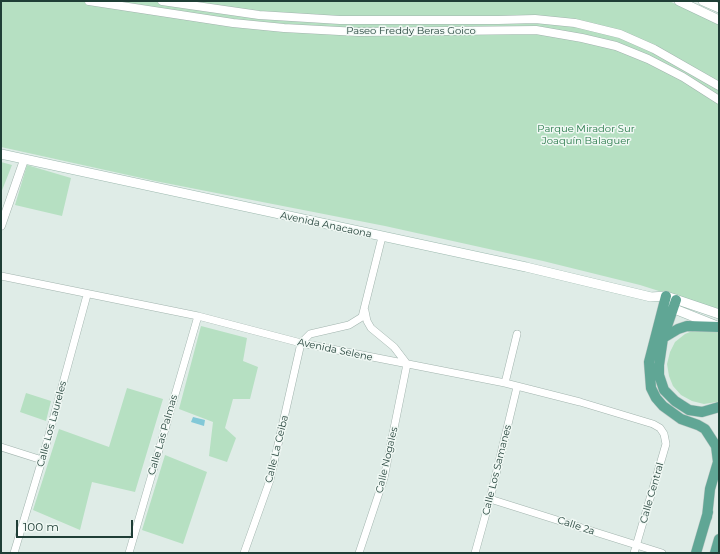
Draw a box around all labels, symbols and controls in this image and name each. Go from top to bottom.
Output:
street label: Paseo Freddy Beras Goico [346,25,476,37]
park label: Parque Mirador Sur Joaquín Balaguer [537,123,635,146]
street label: Avenida Anacaona [279,209,373,241]
street label: Avenida Selene [296,336,374,364]
street label: Calle Los Laureles [35,380,69,468]
street label: Calle Las Palmas [146,393,180,477]
street label: Calle La Ceiba [263,414,291,484]
street label: Calle Los Samanes [480,424,514,516]
street label: Calle Nogales [374,426,400,494]
street label: Calle Central [638,461,666,525]
scale bar [18,512,135,538]
street label: Calle 2a [556,514,596,538]
text: 100 m [23,519,59,534]

